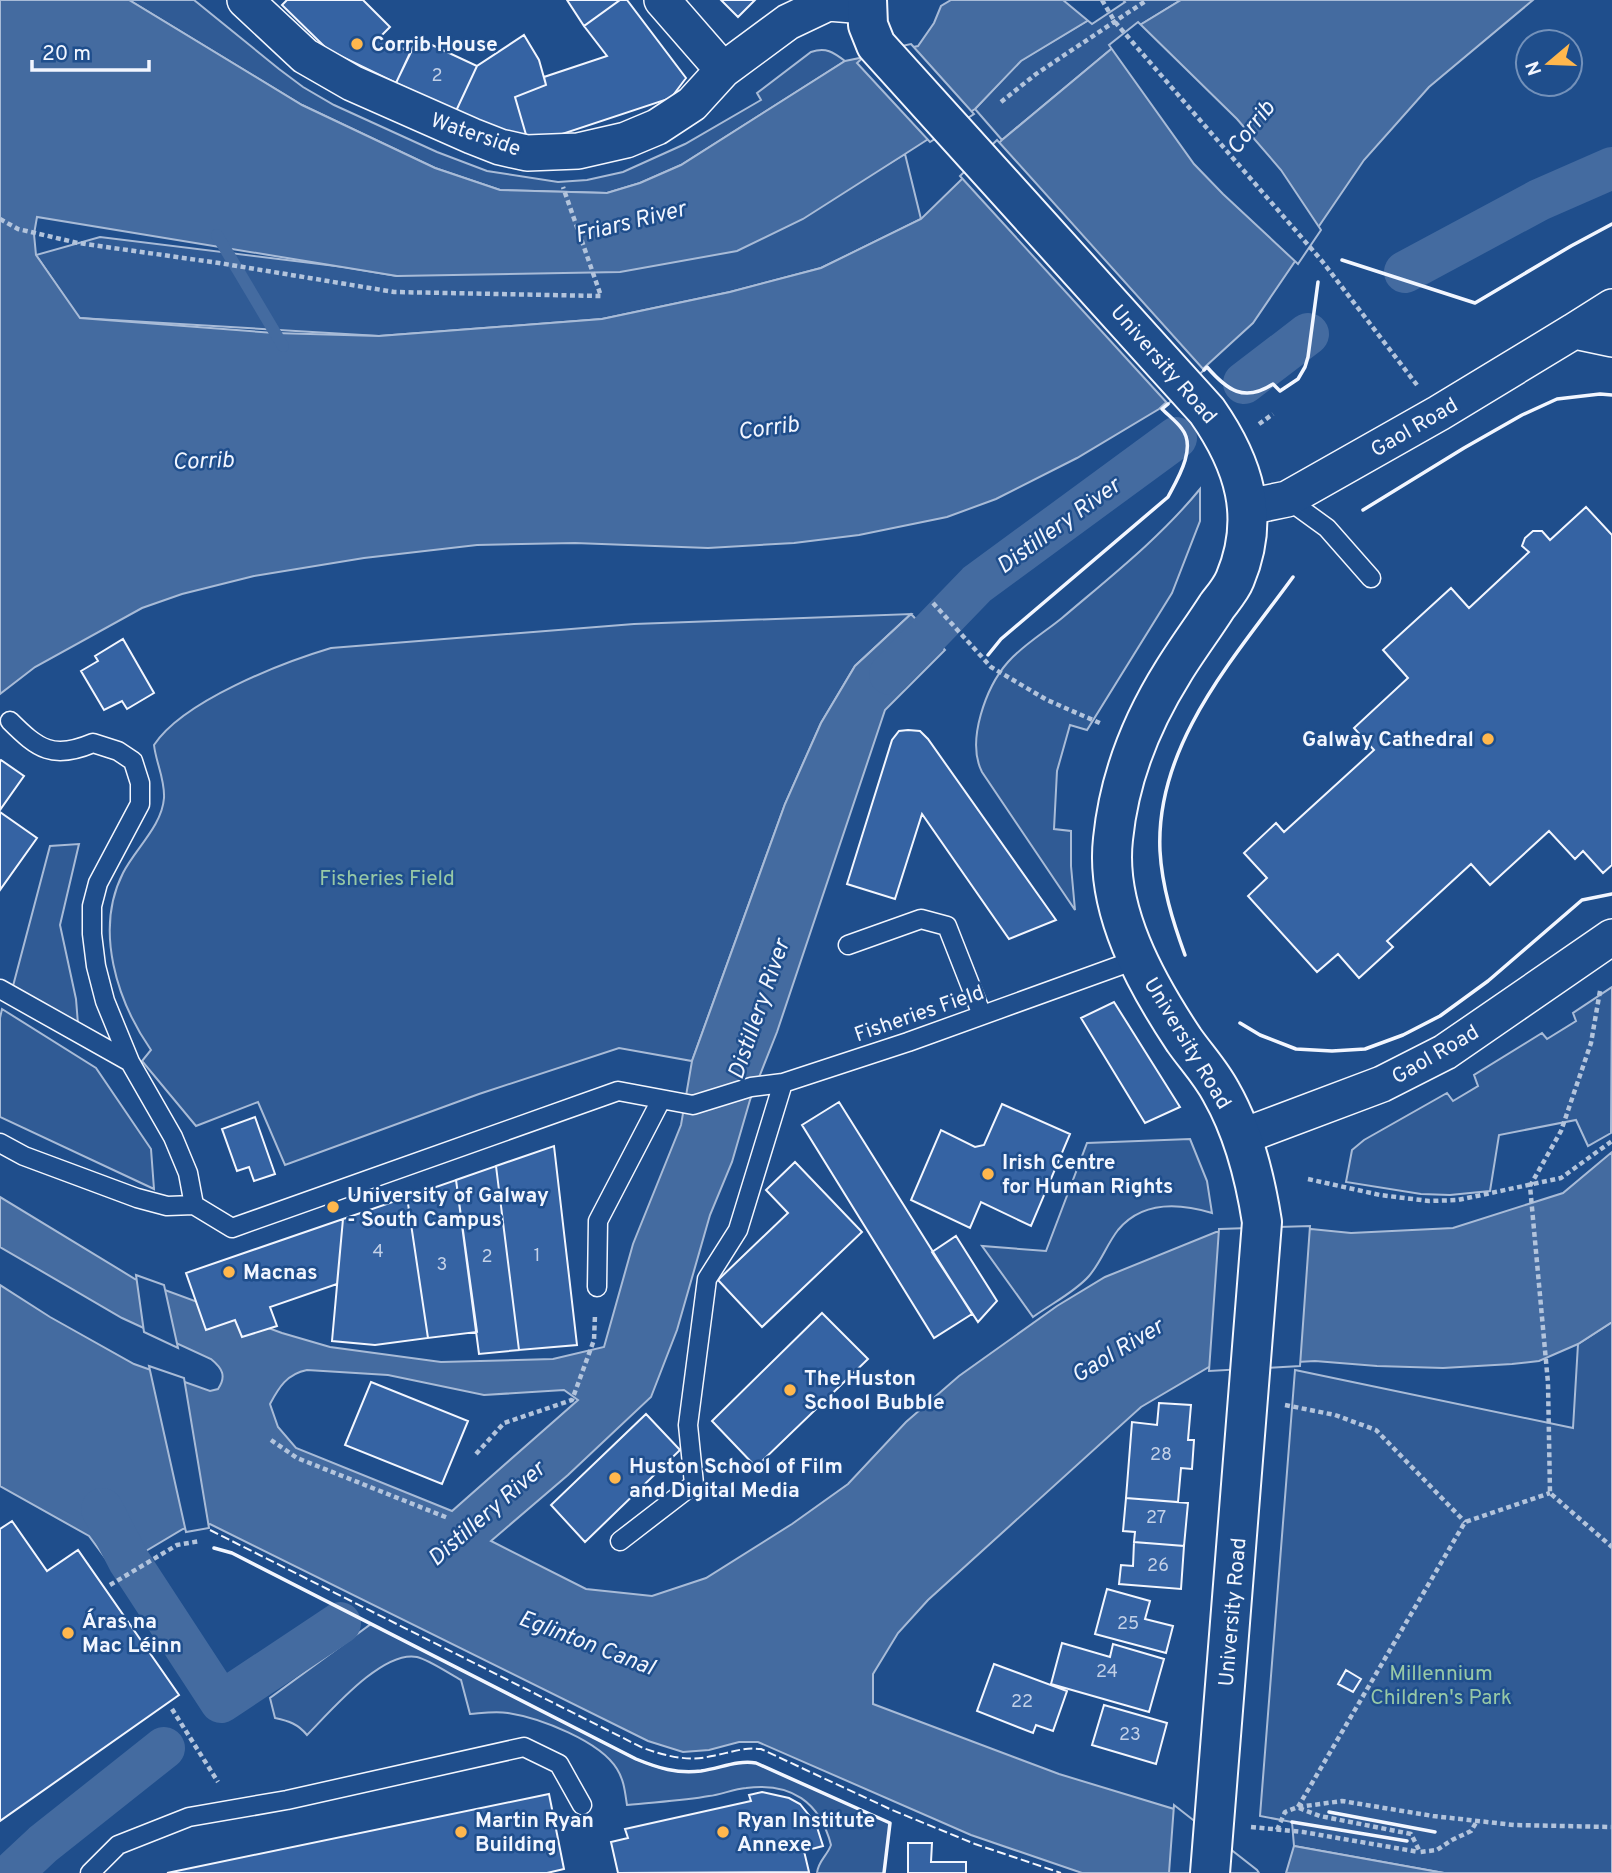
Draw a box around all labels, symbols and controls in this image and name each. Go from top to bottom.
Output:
scale bar [32,28,149,72]
north arrow [1514,28,1584,98]
place label: Corrib House [371,32,498,59]
marker: Corrib House [349,36,365,52]
text: 20 m [42,41,91,68]
text: N [1521,58,1548,78]
house number: 2 [431,65,443,88]
water label: Corrib [1221,95,1283,162]
street label: Waterside [427,107,524,163]
water label: Friars River [572,195,691,251]
street label: University Road [1104,300,1222,430]
street label: Gaol Road [1366,392,1463,464]
water label: Corrib [736,411,801,448]
water label: Corrib [172,447,235,478]
water label: Distillery River [992,471,1129,582]
place label: Galway Cathedral [1302,727,1474,754]
marker: Galway Cathedral [1480,731,1496,747]
park label: Fisheries Field [319,866,455,893]
water label: Distillery River [723,934,799,1084]
street label: University Road [1137,973,1237,1115]
street label: Fisheries Field [851,980,988,1049]
street label: Gaol Road [1387,1019,1484,1091]
place label: Irish Centre for Human Rights [1002,1150,1173,1201]
marker: Irish Centre for Human Rights [980,1166,996,1182]
place label: University of Galway - South Campus [347,1183,549,1234]
marker: University of Galway - South Campus [325,1199,341,1215]
house number: 4 [372,1241,384,1264]
house number: 1 [534,1245,540,1268]
house number: 2 [481,1246,493,1269]
house number: 3 [437,1254,447,1277]
place label: Macnas [243,1260,318,1287]
marker: Macnas [221,1264,237,1280]
water label: Gaol River [1067,1312,1172,1391]
place label: The Huston School Bubble [804,1366,945,1417]
marker: The Huston School Bubble [782,1382,798,1398]
house number: 28 [1150,1444,1172,1467]
place label: Huston School of Film and Digital Media [629,1454,843,1505]
water label: Distillery River [423,1455,554,1574]
marker: Huston School of Film and Digital Media [607,1470,623,1486]
house number: 27 [1146,1507,1166,1530]
street label: University Road [1214,1537,1253,1688]
house number: 26 [1147,1555,1169,1578]
water label: Eglinton Canal [514,1605,659,1684]
place label: Áras na Mac Léinn [82,1608,182,1660]
house number: 25 [1117,1613,1139,1636]
marker: Áras na Mac Léinn [60,1625,76,1641]
house number: 24 [1096,1661,1118,1684]
park label: Millennium Children's Park [1370,1661,1512,1712]
house number: 22 [1011,1691,1033,1714]
house number: 23 [1119,1724,1141,1747]
place label: Martin Ryan Building [475,1808,594,1859]
place label: Ryan Institute Annexe [737,1808,875,1859]
marker: Martin Ryan Building [453,1824,469,1840]
marker: Ryan Institute Annexe [715,1824,731,1840]

